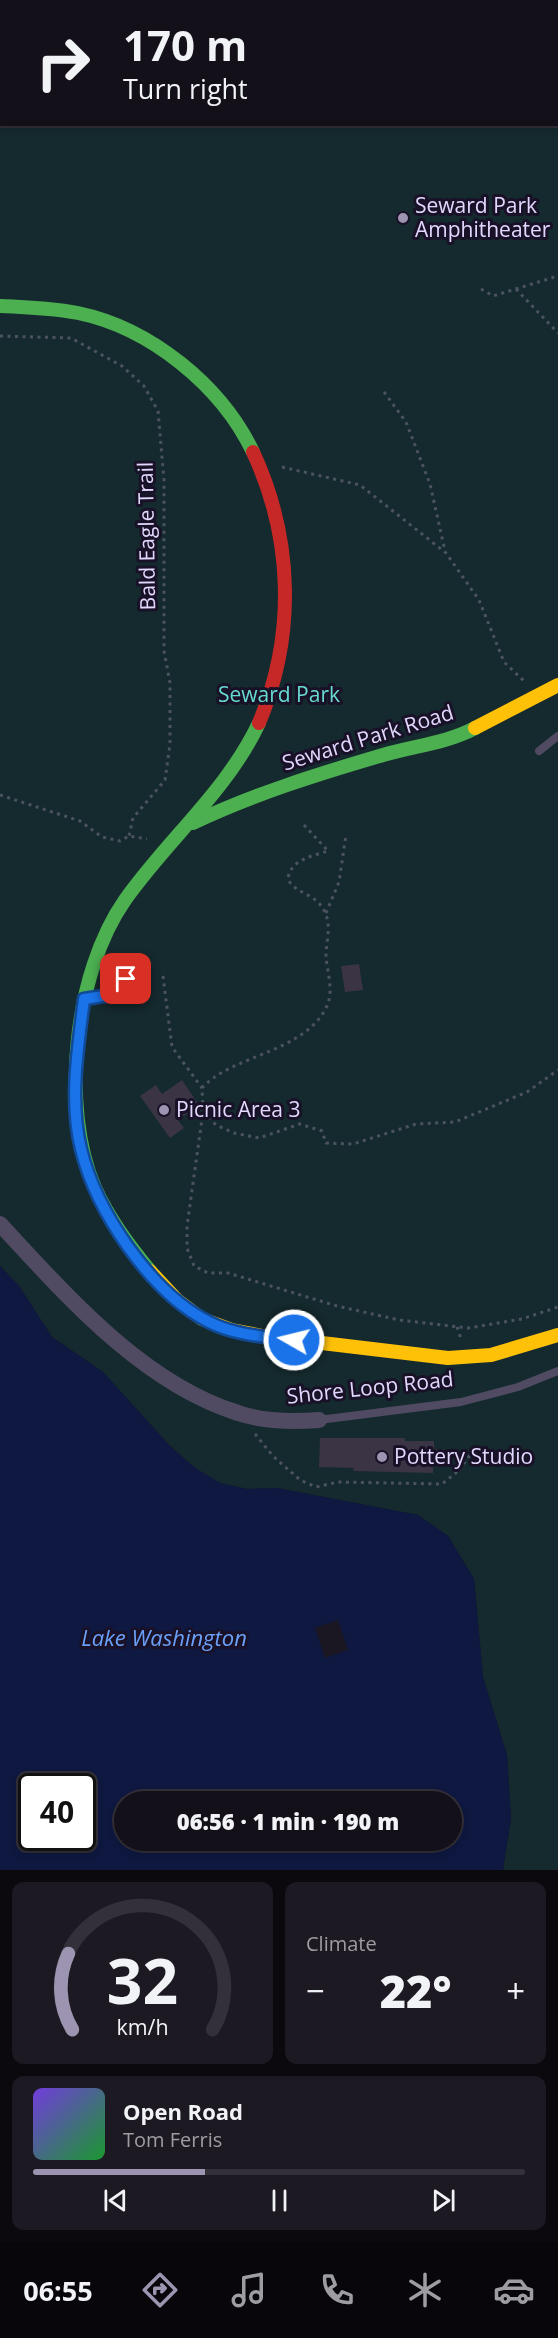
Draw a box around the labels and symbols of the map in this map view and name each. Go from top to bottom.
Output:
place label: Seward Park Amphitheater [415,191,551,243]
marker: Seward Park Amphitheater [396,211,410,225]
street label: Bald Eagle Trail [131,462,161,611]
park label: Seward Park [218,680,340,708]
street label: Seward Park Road [279,698,457,776]
pin [100,953,151,1004]
place label: Picnic Area 3 [176,1095,300,1123]
marker: Picnic Area 3 [157,1103,171,1117]
position arrow [262,1308,326,1372]
street label: Shore Loop Road [285,1364,455,1410]
place label: Pottery Studio [394,1442,533,1470]
marker: Pottery Studio [375,1450,389,1464]
water label: Lake Washington [81,1622,247,1652]
speed limit sign: 40 [18,1773,96,1851]

